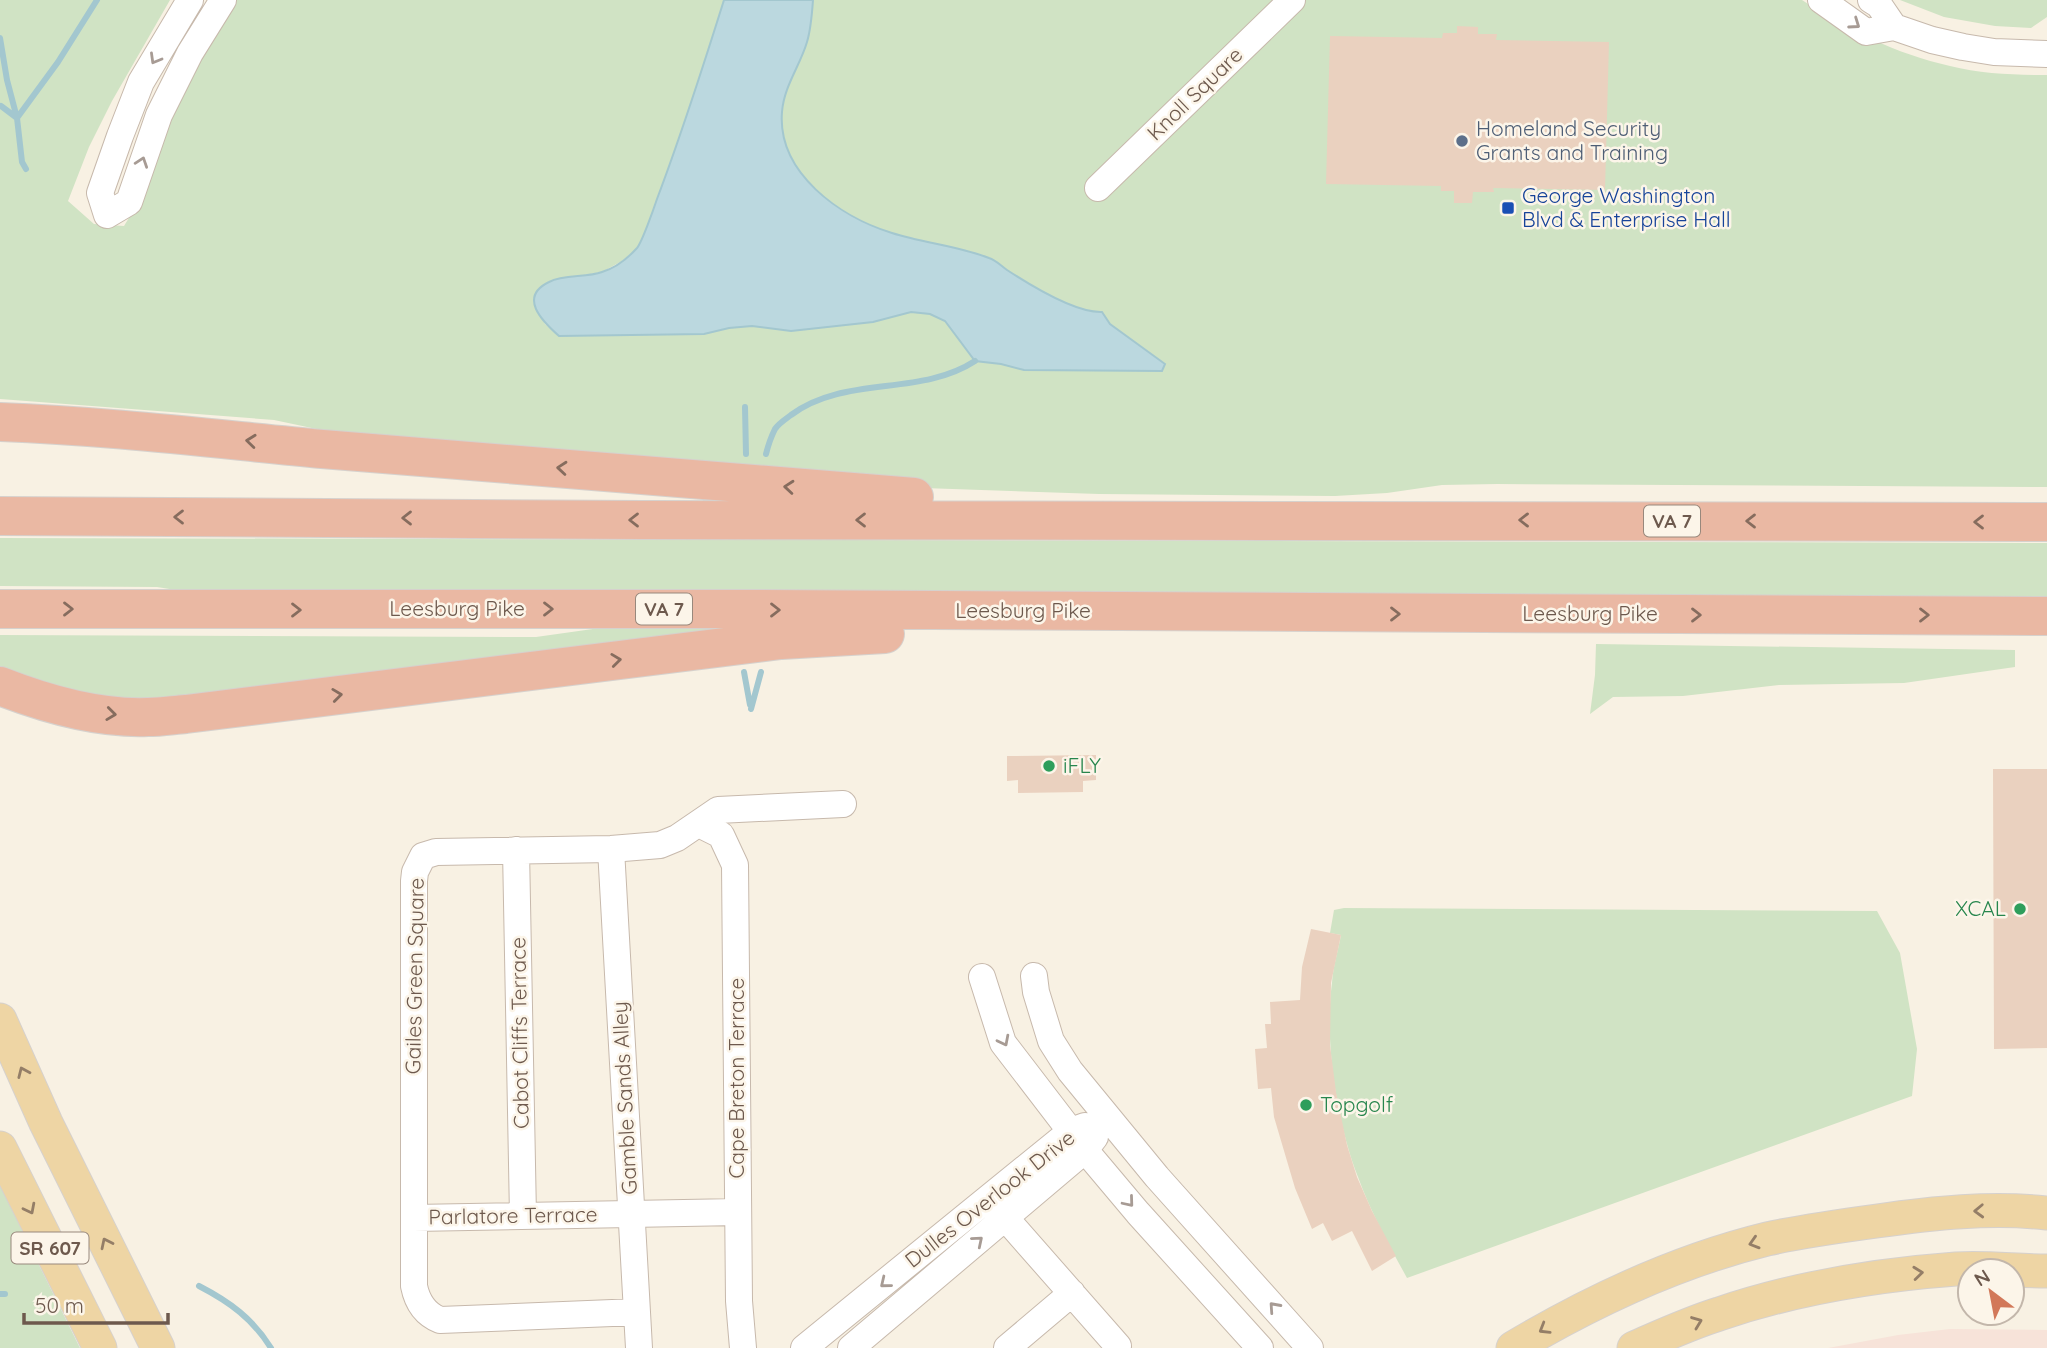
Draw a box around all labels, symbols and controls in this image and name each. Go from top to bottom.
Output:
one-way arrow [1847,16,1860,28]
street label: Knoll Square [1141,41,1248,145]
one-way arrow [150,51,163,64]
place label: Homeland Security Grants and Training [1476,115,1668,165]
marker: Homeland Security Grants and Training [1454,133,1470,149]
one-way arrow [134,156,148,168]
place label: George Washington Blvd & Enterprise Hall [1522,182,1731,232]
marker: George Washington Blvd & Enterprise Hall [1500,200,1516,216]
one-way arrow [245,434,256,449]
one-way arrow [557,461,568,476]
one-way arrow [783,480,794,495]
road number: VA 7 [1644,506,1700,536]
one-way arrow [173,509,184,525]
one-way arrow [401,510,411,526]
one-way arrow [628,512,639,528]
one-way arrow [856,512,866,528]
one-way arrow [1518,512,1529,528]
one-way arrow [1746,513,1756,529]
one-way arrow [1973,514,1984,529]
road number: VA 7 [636,594,692,624]
street label: Leesburg Pike [389,595,525,621]
street label: Leesburg Pike [955,597,1091,623]
street label: Leesburg Pike [1522,600,1658,626]
one-way arrow [63,601,74,617]
one-way arrow [543,601,553,617]
one-way arrow [291,602,301,618]
one-way arrow [770,602,781,618]
one-way arrow [1390,606,1401,621]
one-way arrow [1692,607,1702,623]
one-way arrow [1919,607,1930,623]
one-way arrow [610,653,622,668]
one-way arrow [331,688,343,703]
one-way arrow [105,707,117,722]
place label: iFLY [1063,752,1101,778]
marker: iFLY [1041,758,1057,774]
street label: Gailes Green Square [399,877,429,1075]
place label: XCAL [1955,895,2006,921]
marker: XCAL [2012,901,2028,917]
street label: Cabot Cliffs Terrace [504,937,534,1129]
street label: Cape Breton Terrace [723,978,749,1178]
street label: Gamble Sands Alley [606,1001,642,1195]
one-way arrow [995,1034,1009,1047]
one-way arrow [17,1067,31,1079]
place label: Topgolf [1320,1091,1394,1117]
marker: Topgolf [1298,1097,1314,1113]
street label: Dulles Overlook Drive [899,1124,1080,1273]
one-way arrow [1121,1194,1133,1207]
street label: Parlatore Terrace [428,1201,598,1229]
one-way arrow [22,1202,36,1214]
one-way arrow [1973,1203,1984,1218]
road number: SR 607 [12,1232,88,1264]
one-way arrow [1748,1235,1760,1250]
one-way arrow [969,1237,982,1249]
one-way arrow [100,1238,114,1250]
north arrow [1956,1257,2026,1327]
text: N [1970,1264,1994,1291]
one-way arrow [1913,1266,1924,1281]
one-way arrow [880,1275,893,1287]
scale bar [24,1282,168,1326]
text: 50 m [35,1292,84,1318]
one-way arrow [1269,1303,1282,1316]
one-way arrow [1690,1316,1702,1330]
one-way arrow [1539,1321,1552,1334]

